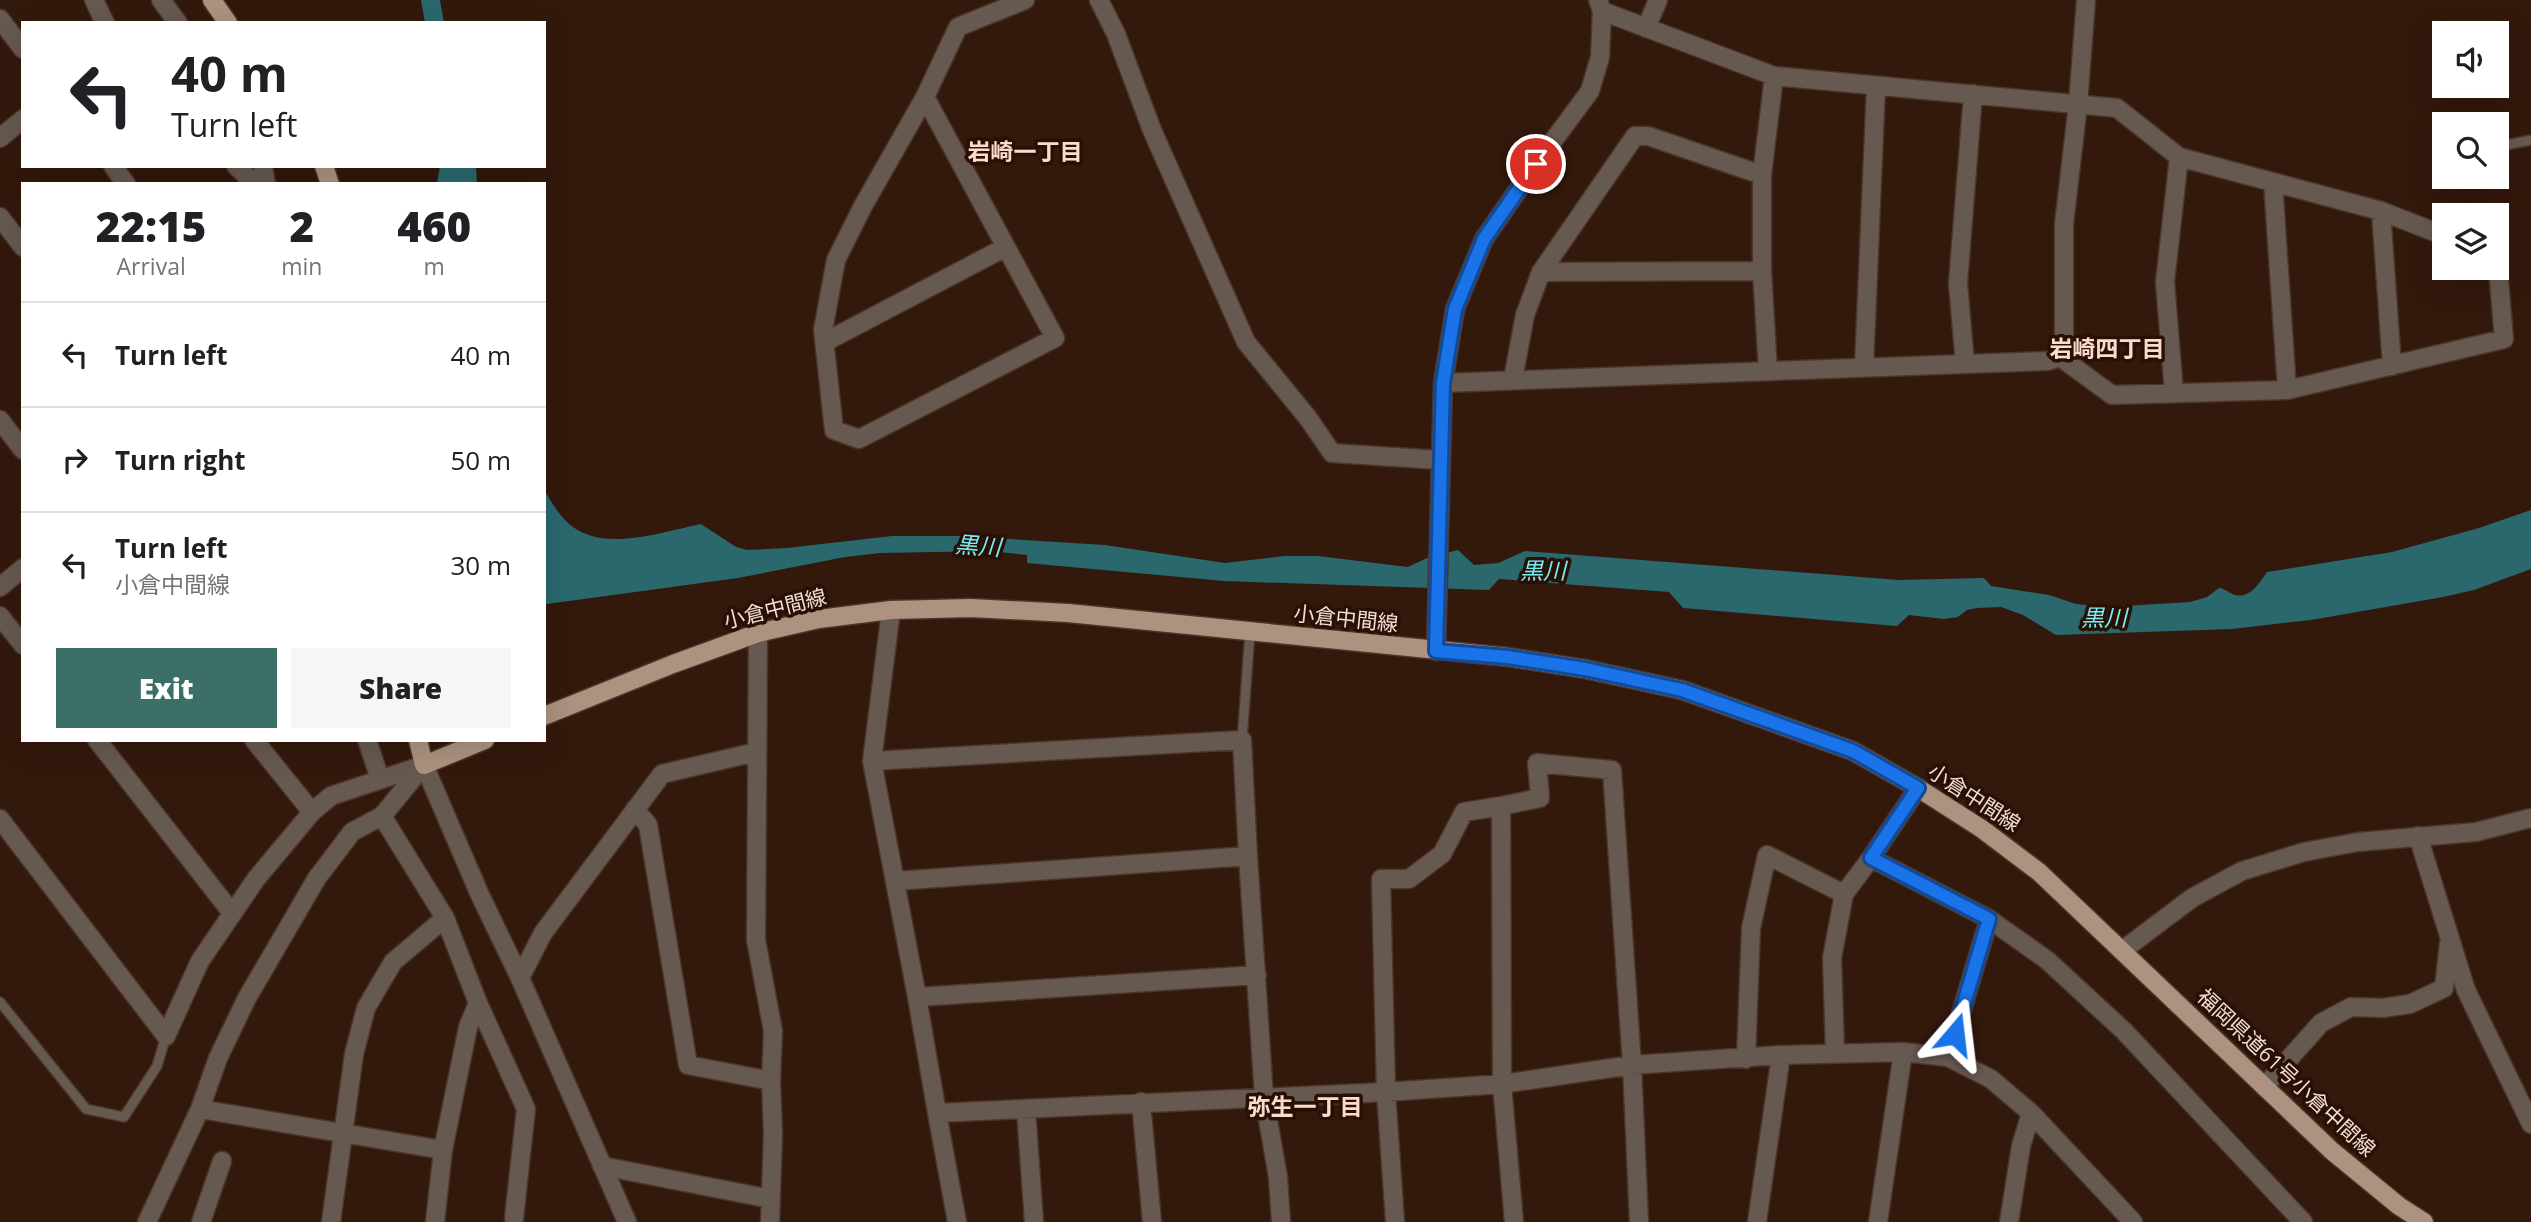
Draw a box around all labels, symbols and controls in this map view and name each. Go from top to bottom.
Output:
map controls [2432,21,2509,280]
button: sound [2432,21,2509,98]
text: 40 m [171,40,288,106]
icon: left [56,49,147,140]
text: Turn left [171,103,297,146]
button: search [2432,112,2509,189]
pin [1506,134,1566,194]
district label: 岩崎一丁目 [968,135,1083,167]
icon: arrive [1517,145,1555,183]
text: 22:15 [96,197,206,254]
text: 2 [290,197,314,254]
text: 460 [397,197,471,254]
button: layers [2432,203,2509,280]
text: Arrival [117,250,186,282]
text: min [281,250,322,282]
text: m [424,250,445,282]
district label: 岩崎四丁目 [2050,332,2165,364]
icon: left [56,336,94,374]
text: Turn left [115,337,227,373]
text: 40 m [450,337,511,373]
icon: right [56,441,94,479]
text: Turn right [115,442,246,478]
text: 50 m [450,442,511,478]
water label: 黒川 [954,527,1005,563]
text: Turn left [115,530,227,566]
icon: left [56,546,94,584]
text: 30 m [450,547,511,583]
water label: 黒川 [1520,554,1569,586]
text: 小倉中間線 [115,568,230,600]
street label: 小倉中間線 [720,582,829,634]
street label: 小倉中間線 [1292,599,1400,637]
water label: 黒川 [2081,601,2130,633]
button: Exit [56,648,277,728]
button: Share [291,648,511,728]
street label: 小倉中間線 [1923,757,2026,837]
street label: 福岡県道61号小倉中間線 [2192,982,2382,1162]
position arrow [1918,997,1992,1071]
district label: 弥生一丁目 [1248,1090,1363,1122]

